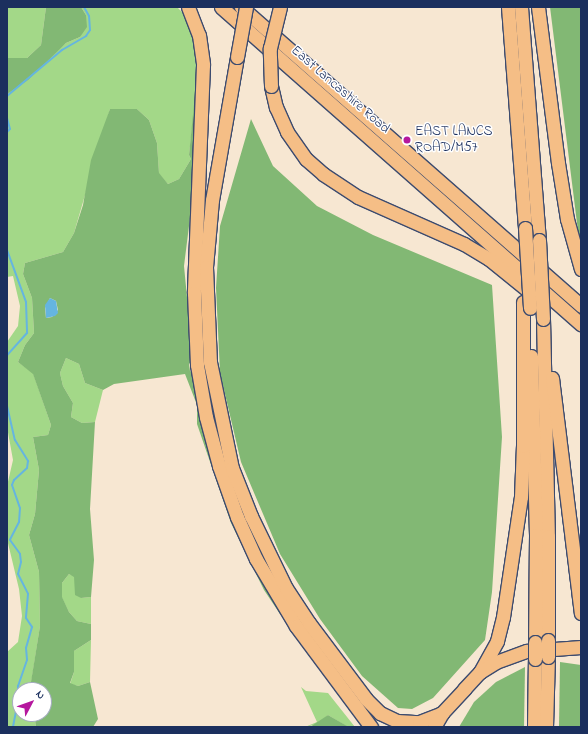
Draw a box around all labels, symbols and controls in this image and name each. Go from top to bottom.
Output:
street label: East Lancashire Road [287,42,393,138]
place label: EAST LANCS ROAD/M57 [415,124,493,156]
marker: EAST LANCS ROAD/M57 [402,135,412,145]
north arrow [12,682,52,722]
text: N [32,687,49,703]

